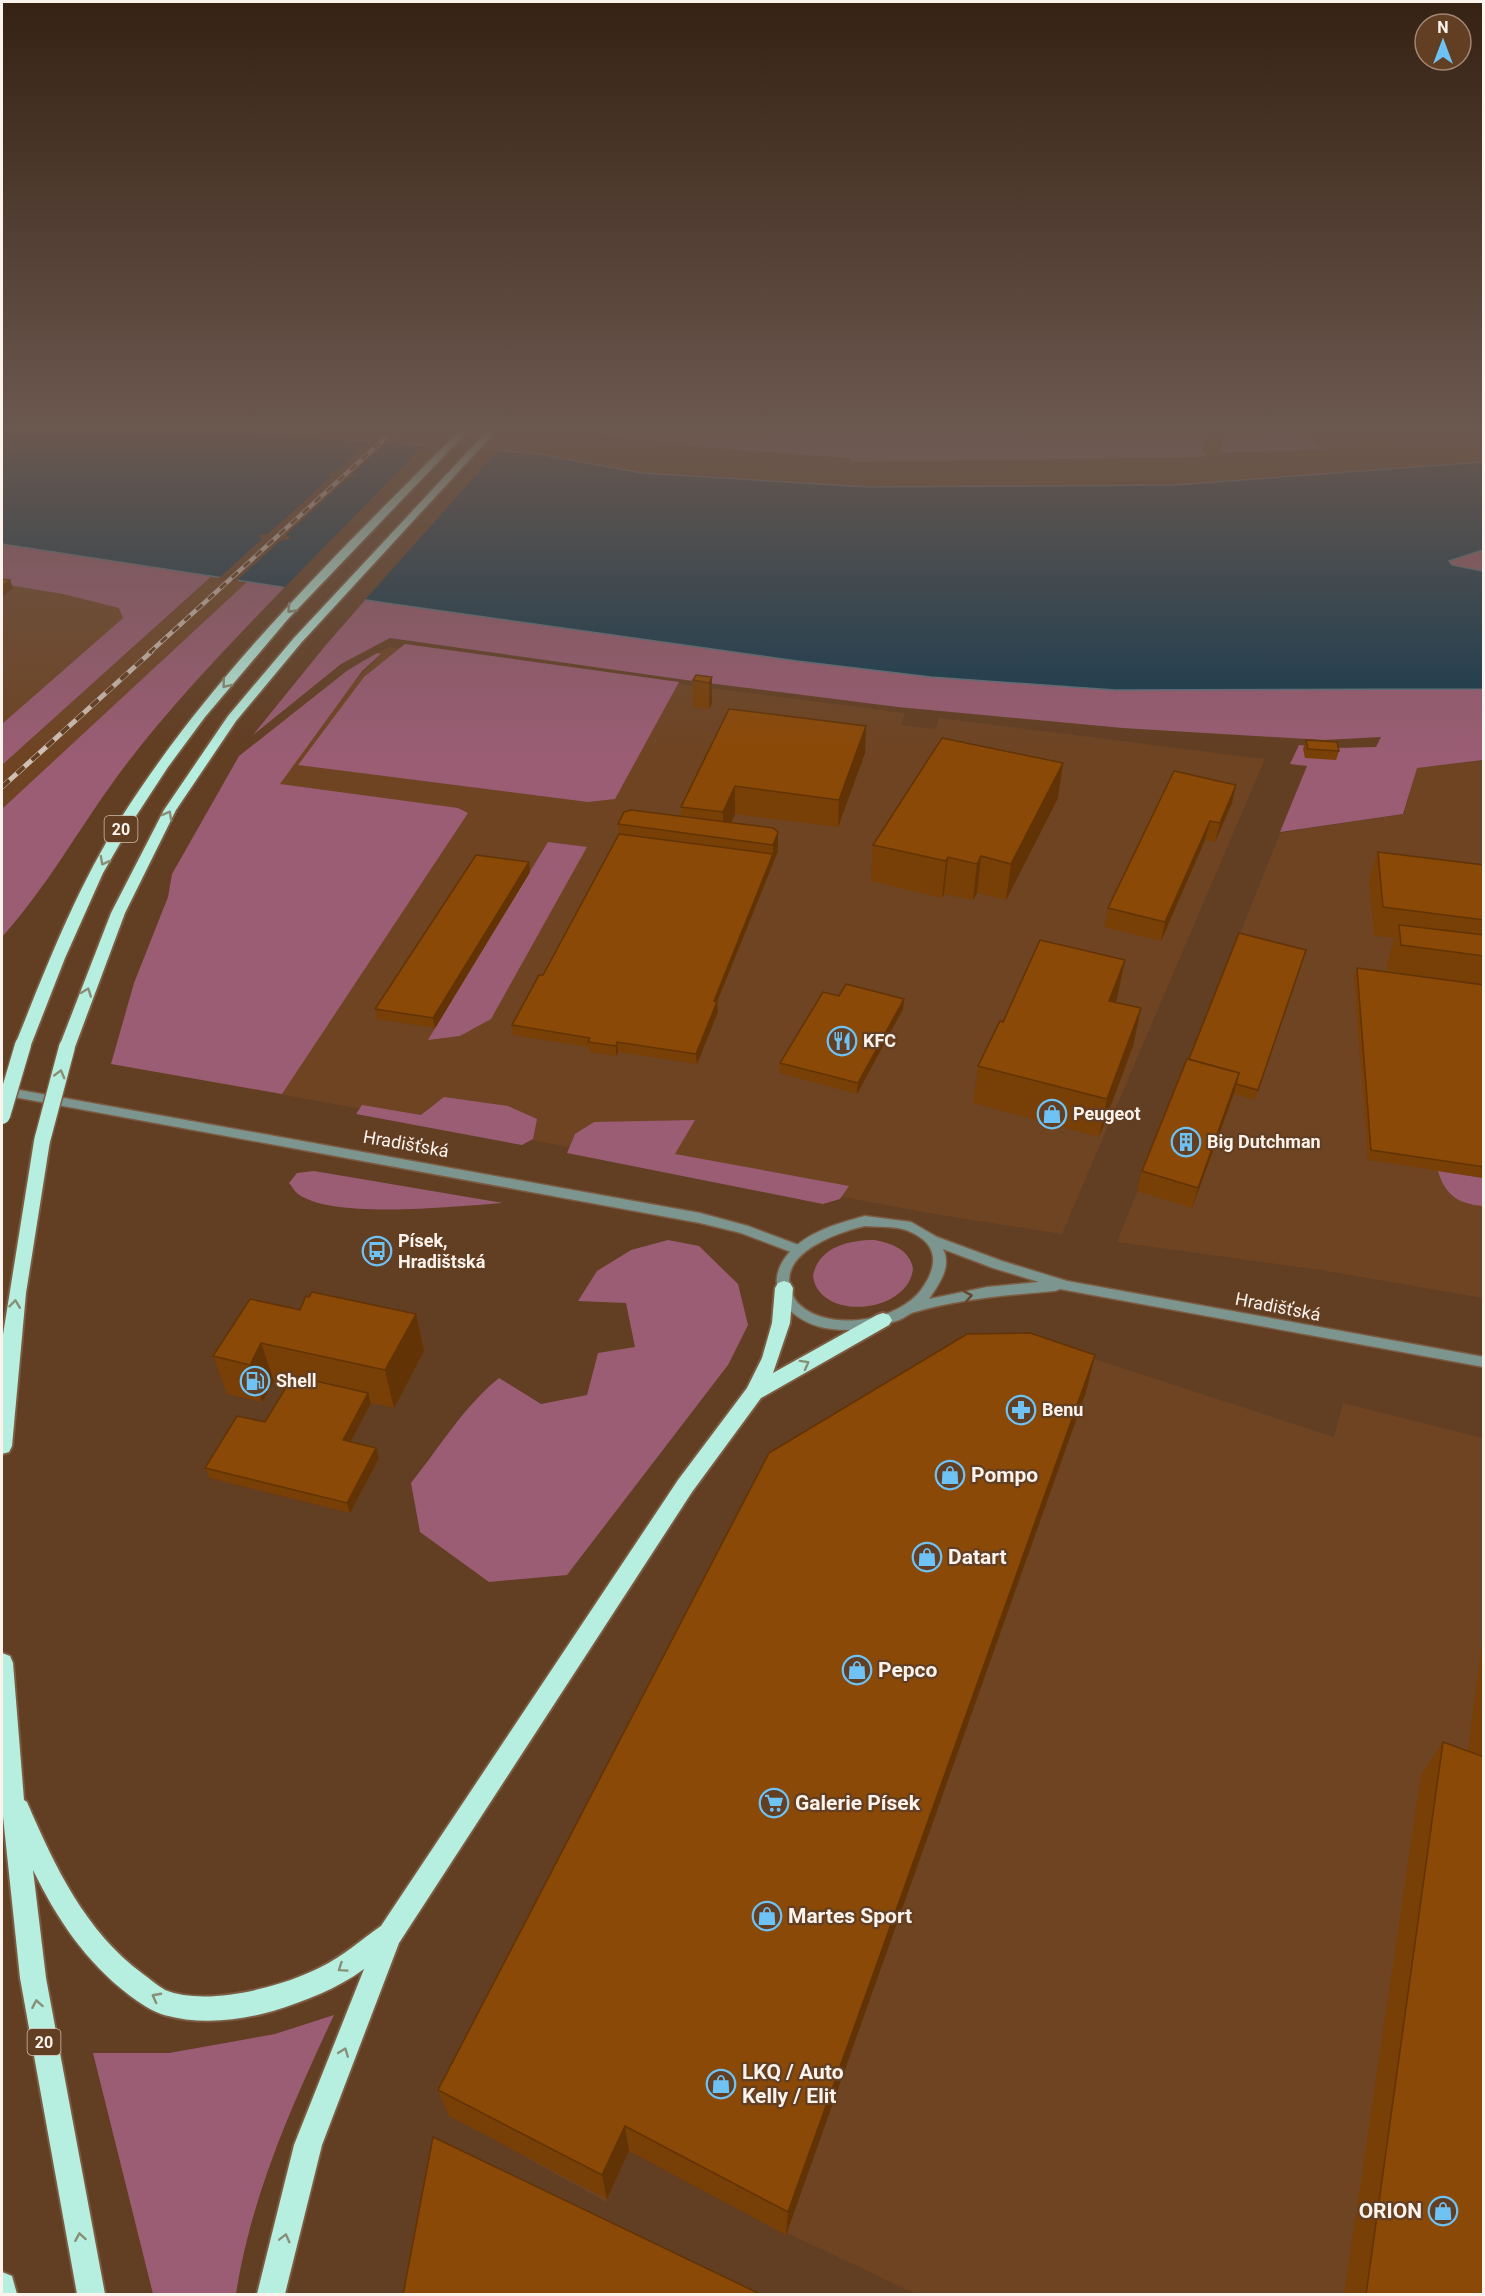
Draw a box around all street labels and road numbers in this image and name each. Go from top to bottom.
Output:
road number: 20 [104,816,138,842]
street label: Hradišťská [362,1126,451,1161]
street label: Hradišťská [1234,1288,1323,1325]
road number: 20 [28,2029,60,2055]

